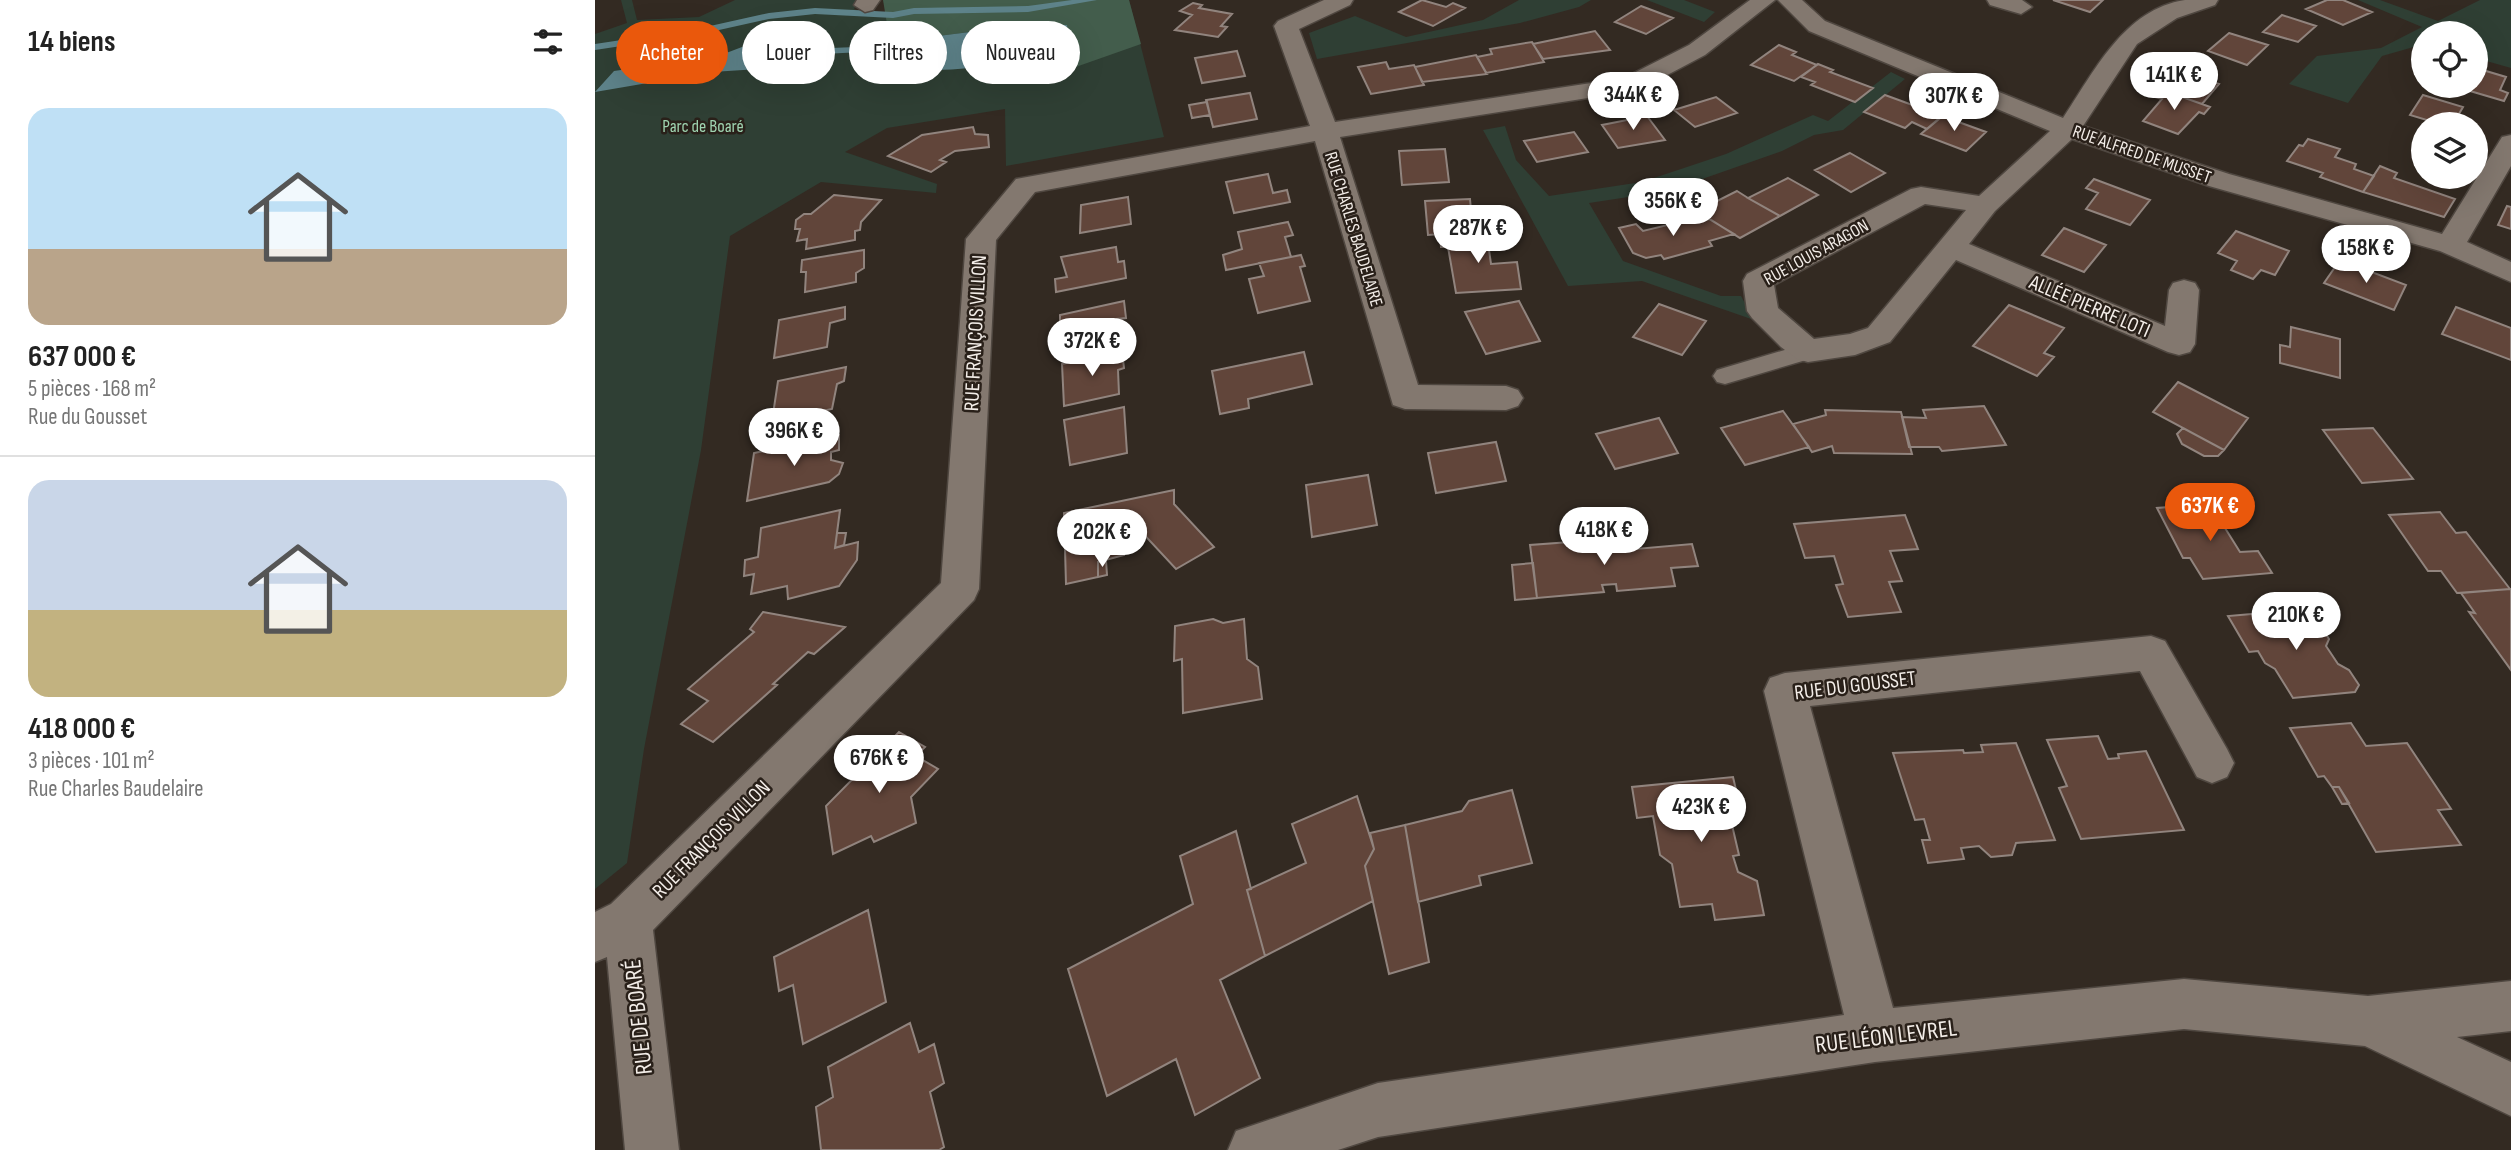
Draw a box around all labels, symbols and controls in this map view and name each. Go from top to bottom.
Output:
chip: Acheter [616,21,728,84]
chip: Louer [742,21,835,84]
chip: Filtres [849,21,947,84]
chip: Nouveau [961,21,1080,84]
map controls [2411,21,2488,189]
button: locate [2411,21,2488,98]
icon: filters [529,23,567,61]
text: 14 biens [28,24,115,60]
pin: 141K € [2117,52,2231,112]
text: 141K € [2146,61,2202,89]
pin: 344K € [1576,72,1690,132]
pin: 307K € [1897,74,2011,133]
text: 344K € [1604,81,1662,109]
text: 307K € [1925,82,1983,110]
button: layers [2411,112,2488,189]
park label: Parc de Boaré [662,116,744,137]
street label: RUE ALFRED DE MUSSET [2070,121,2214,188]
street label: RUE CHARLES BAUDELAIRE [1320,149,1387,309]
icon: home [235,154,361,280]
pin: 356K € [1616,178,1730,238]
text: 356K € [1644,187,1702,215]
pin: 287K € [1421,205,1535,265]
text: 287K € [1449,214,1507,242]
street label: RUE LOUIS ARAGON [1760,215,1872,290]
pin: 158K € [2309,226,2423,285]
text: 158K € [2338,234,2394,262]
street label: RUE FRANÇOIS VILLON [959,254,992,412]
street label: ALLÉE PIERRE LOTI [2025,269,2154,343]
pin: 372K € [1035,318,1149,378]
text: 372K € [1063,327,1121,355]
text: 637 000 € [28,339,136,375]
text: 5 pièces · 168 m² [28,375,156,403]
text: Rue du Gousset [28,403,147,431]
pin: 396K € [737,408,851,468]
text: 396K € [765,417,823,445]
pin: 637K € [2153,484,2267,543]
text: 637K € [2181,492,2239,520]
pin: 418K € [1547,508,1661,567]
pin: 202K € [1045,510,1159,569]
text: 418K € [1575,516,1633,544]
text: 202K € [1073,518,1131,546]
icon: home [235,526,361,652]
pin: 210K € [2239,592,2353,652]
text: 210K € [2268,601,2324,629]
street label: RUE DU GOUSSET [1793,666,1918,705]
text: 418 000 € [28,711,135,747]
pin: 676K € [822,736,936,795]
text: 676K € [850,744,908,772]
text: 3 pièces · 101 m² [28,747,155,775]
text: Rue Charles Baudelaire [28,775,204,803]
street label: RUE FRANÇOIS VILLON [647,775,775,903]
pin: 423K € [1644,784,1758,844]
text: 423K € [1672,793,1730,821]
street label: RUE DE BOARÉ [618,958,659,1076]
street label: RUE LÉON LEVREL [1814,1013,1959,1060]

